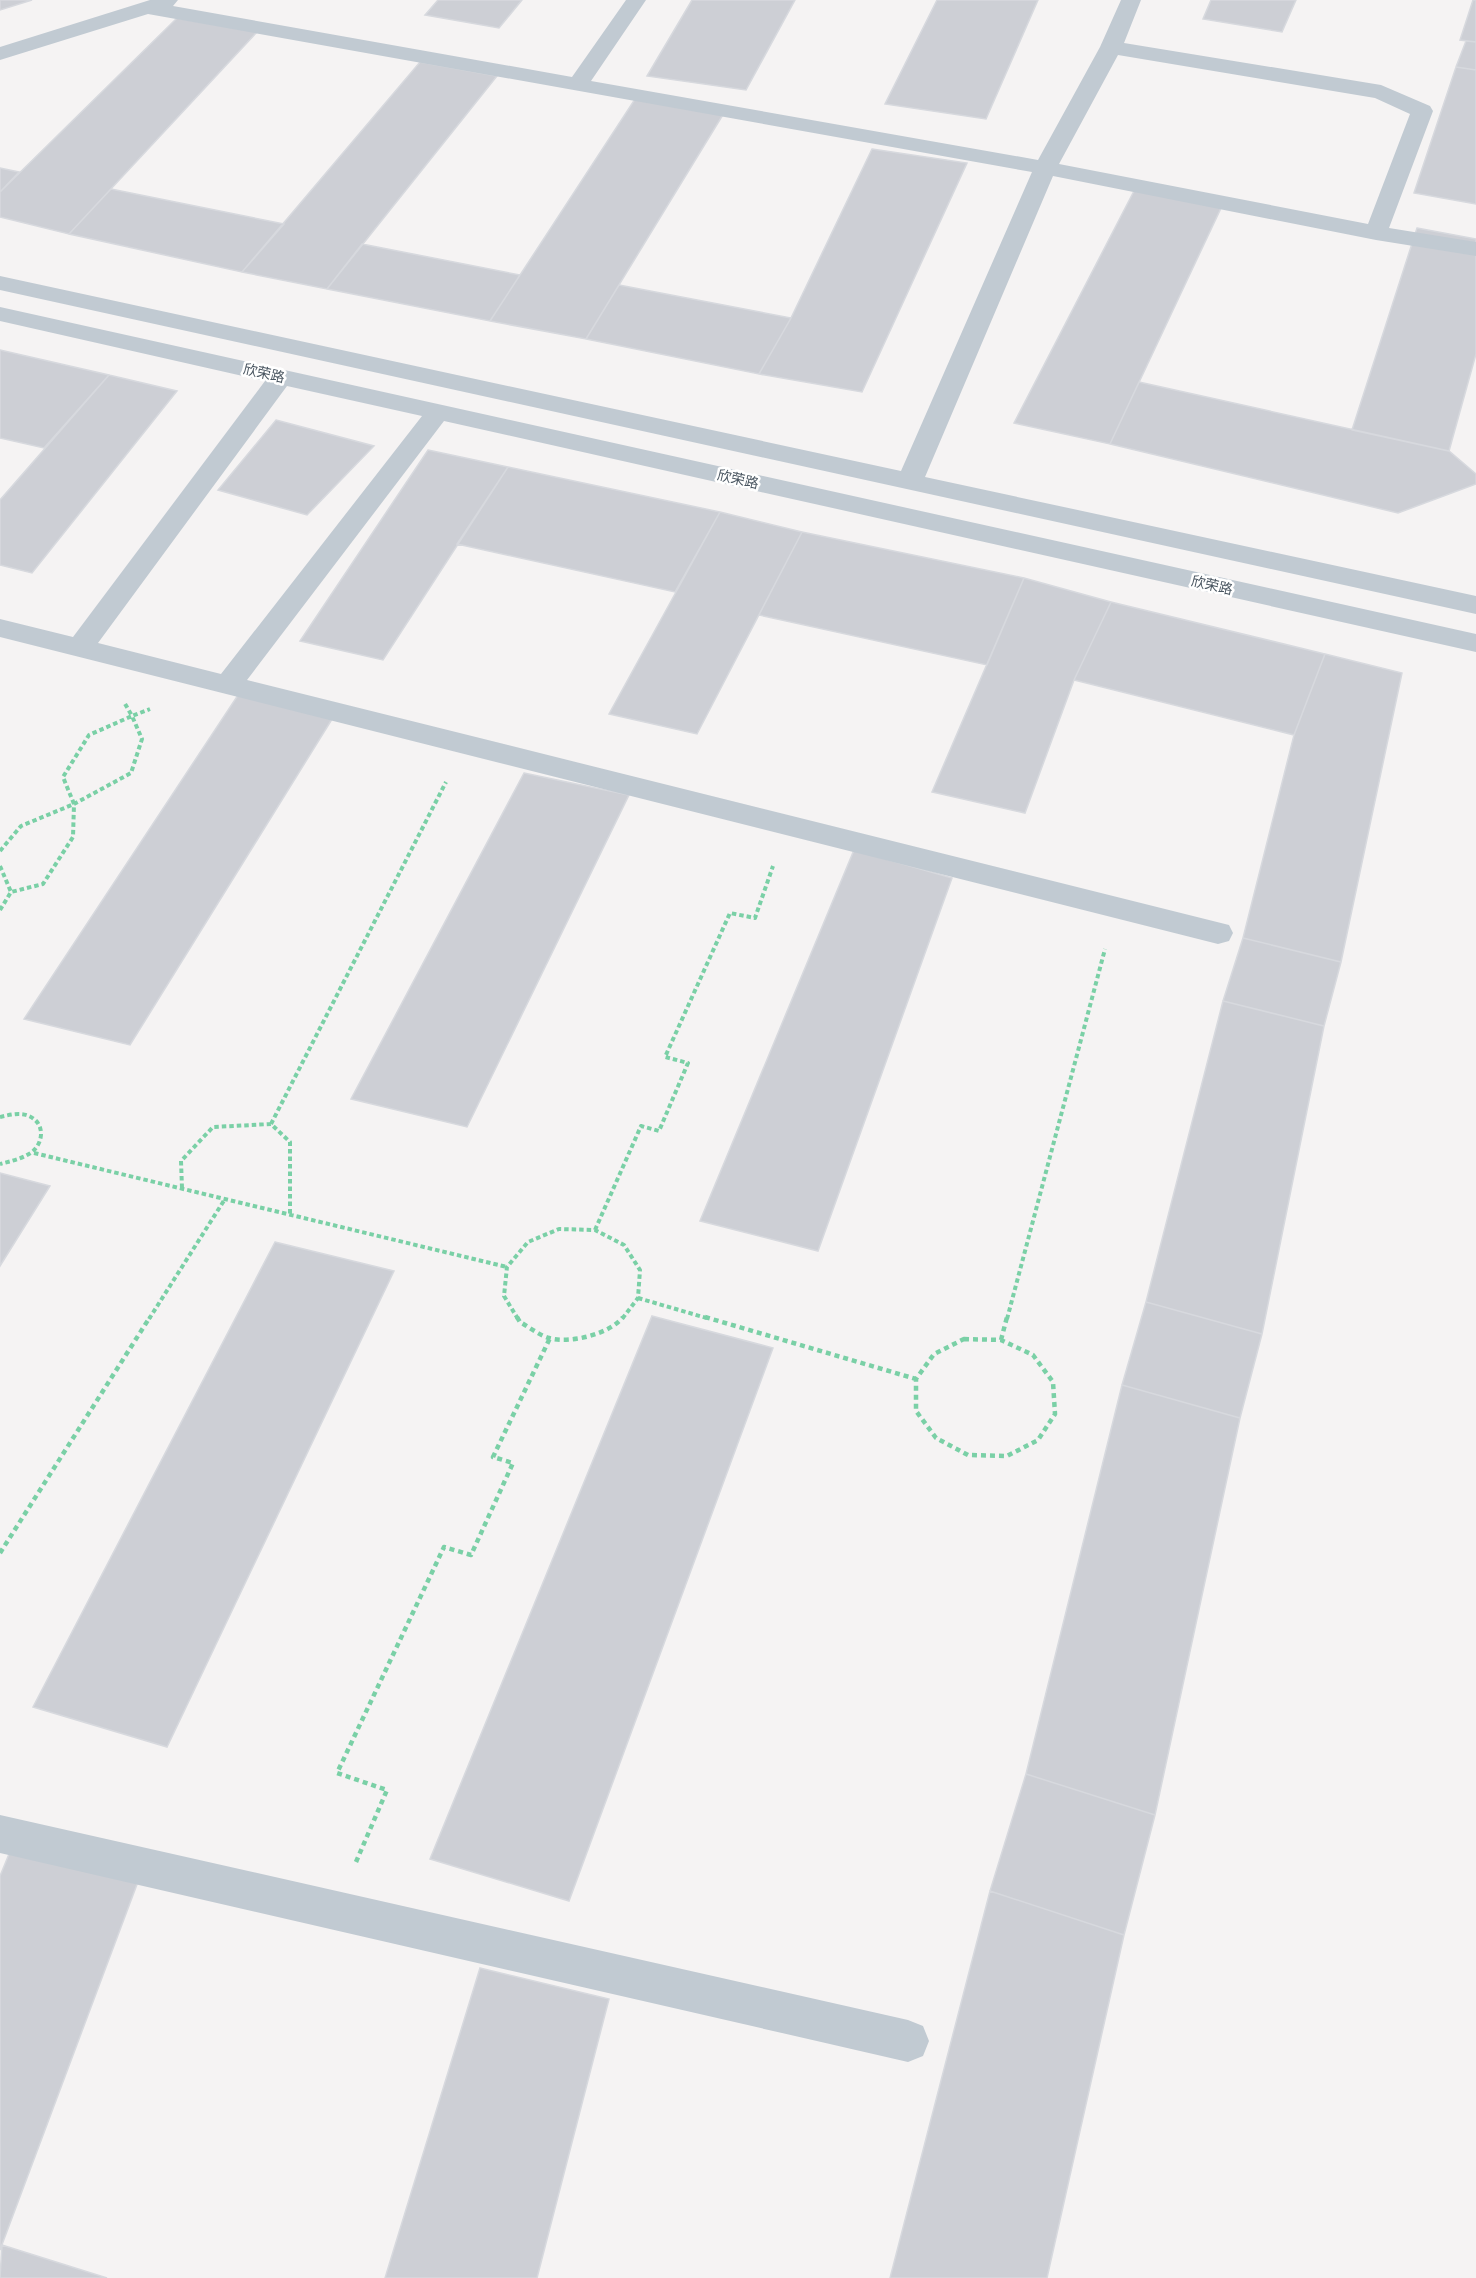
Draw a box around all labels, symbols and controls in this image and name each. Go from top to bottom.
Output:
street label: 欣荣路 [242,360,286,386]
street label: 欣荣路 [716,466,760,492]
street label: 欣荣路 [1190,572,1234,598]

